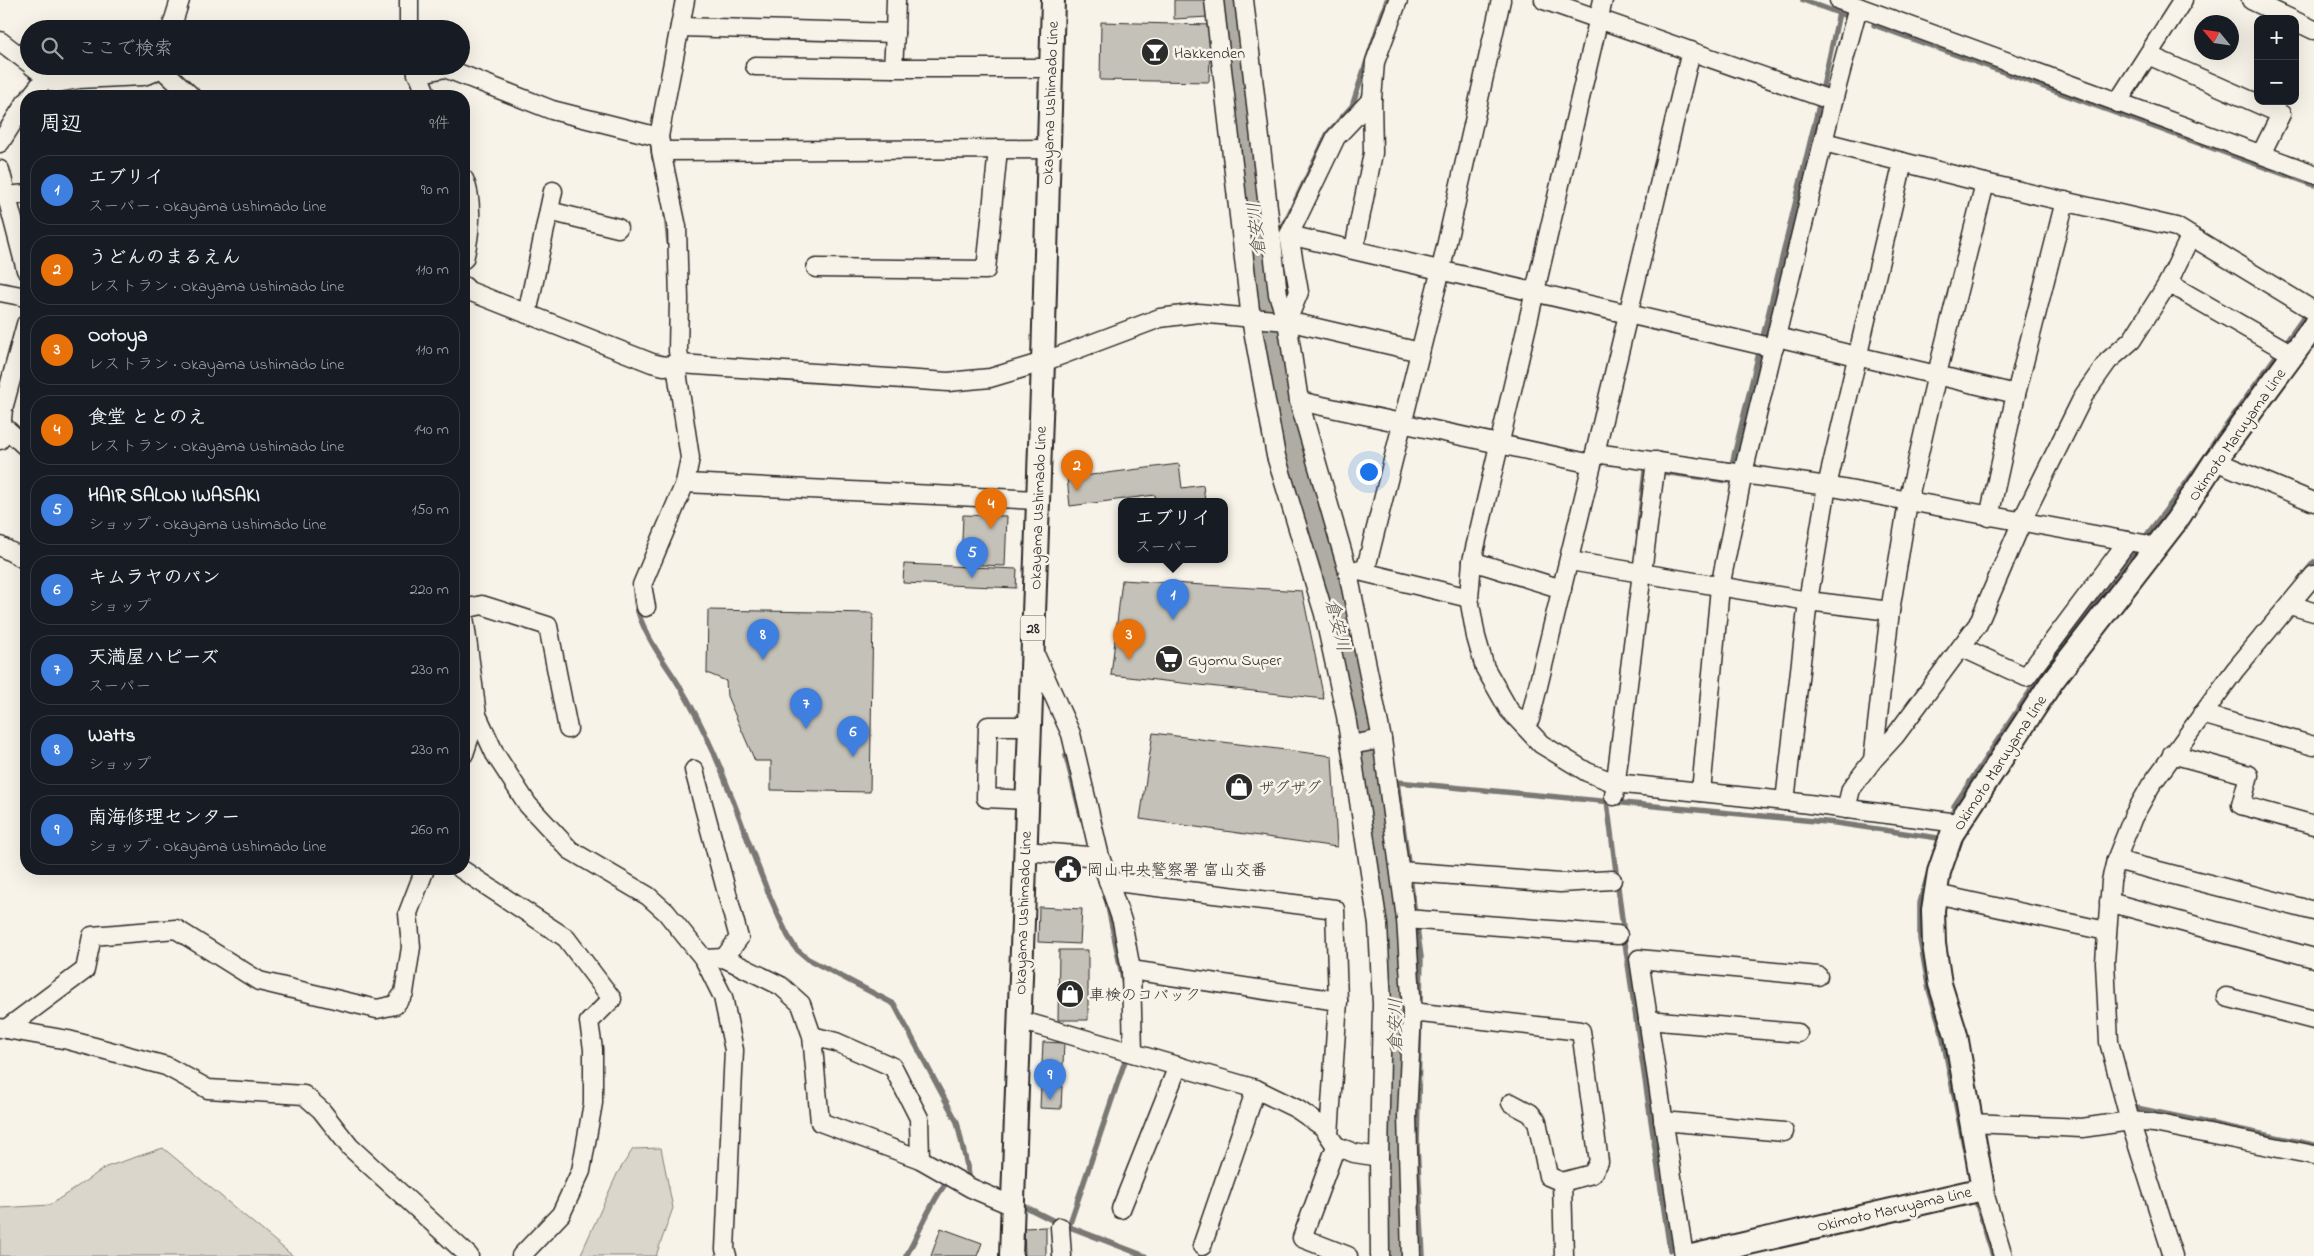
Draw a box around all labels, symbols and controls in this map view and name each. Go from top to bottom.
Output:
north arrow [2194,15,2239,60]
map controls [2254,15,2299,105]
button: + [2254,15,2299,60]
search box [20,20,470,75]
street label: Okayama Ushimado Line [1036,20,1066,185]
icon: search [38,34,66,62]
text: ここで検索 [78,36,173,63]
bar icon: Hakkenden [1140,37,1170,67]
place label: Hakkenden [1174,42,1245,66]
button: − [2254,60,2299,105]
text: 周辺 [40,110,82,140]
text: 9件 [429,112,450,136]
text: エブリイ [88,165,164,192]
text: 1 [54,178,60,202]
text: 90 m [421,178,449,202]
text: スーパー · Okayama Ushimado Line [88,195,326,219]
water label: 倉安川 [1242,201,1274,257]
text: うどんのまるえん [88,245,241,272]
text: 2 [53,258,61,282]
text: 110 m [415,258,449,282]
text: レストラン · Okayama Ushimado Line [88,275,344,299]
text: Ootoya [88,323,147,350]
text: 3 [54,338,60,362]
text: 110 m [415,338,449,362]
text: レストラン · Okayama Ushimado Line [88,353,344,377]
street label: Okimoto Maruyama Line [2183,363,2293,507]
text: 食堂 ととのえ [88,405,207,432]
text: 4 [54,418,60,442]
text: 140 m [414,418,449,442]
street label: Okayama Ushimado Line [1024,425,1054,590]
text: レストラン · Okayama Ushimado Line [88,435,344,459]
pin: 2 [1061,450,1093,491]
your location [1356,459,1382,485]
text: HAIR SALON IWASAKI [88,483,260,510]
pin: 4 [975,488,1007,529]
text: 5 [52,498,62,522]
text: 150 m [411,498,449,522]
popup [1118,498,1228,563]
text: エブリイ [1135,506,1211,533]
text: ショップ · Okayama Ushimado Line [88,513,326,537]
text: スーパー [1135,536,1198,560]
pin: 5 [956,537,988,578]
text: キムラヤのパン [88,565,221,592]
text: 6 [53,578,61,602]
text: 220 m [410,578,449,602]
pin: 1 [1157,579,1189,620]
text: ショップ [88,595,151,619]
water label: 倉安川 [1317,596,1355,655]
road number: 28 [1020,616,1046,640]
pin: 8 [747,619,779,660]
pin: 3 [1113,619,1145,660]
supermarket icon: Gyomu Super [1154,644,1184,674]
text: 天満屋ハピーズ [88,645,219,672]
place label: Gyomu Super [1188,649,1281,673]
text: 7 [54,658,60,682]
text: 230 m [411,658,449,682]
text: スーパー [88,675,151,699]
pin: 7 [790,688,822,729]
street label: Okimoto Maruyama Line [1948,690,2054,836]
pin: 6 [837,716,869,757]
text: Watts [88,723,135,750]
text: 8 [54,738,60,762]
text: 230 m [411,738,449,762]
text: ショップ [88,753,151,777]
shop icon: ザグザグ [1224,772,1254,802]
place label: ザグザグ [1258,777,1321,801]
text: 南海修理センター [88,805,240,832]
text: 9 [55,818,59,842]
text: 260 m [411,818,449,842]
street label: Okayama Ushimado Line [1009,830,1039,995]
text: ショップ · Okayama Ushimado Line [88,835,326,859]
public building icon: 岡山中央警察署 富山交番 [1053,854,1083,884]
place label: 岡山中央警察署 富山交番 [1087,859,1267,883]
shop icon: 車検のコバック [1055,979,1085,1009]
place label: 車検のコバック [1089,984,1201,1008]
water label: 倉安川 [1384,998,1410,1052]
pin: 9 [1034,1059,1066,1100]
street label: Okimoto Maruyama Line [1815,1180,1975,1239]

